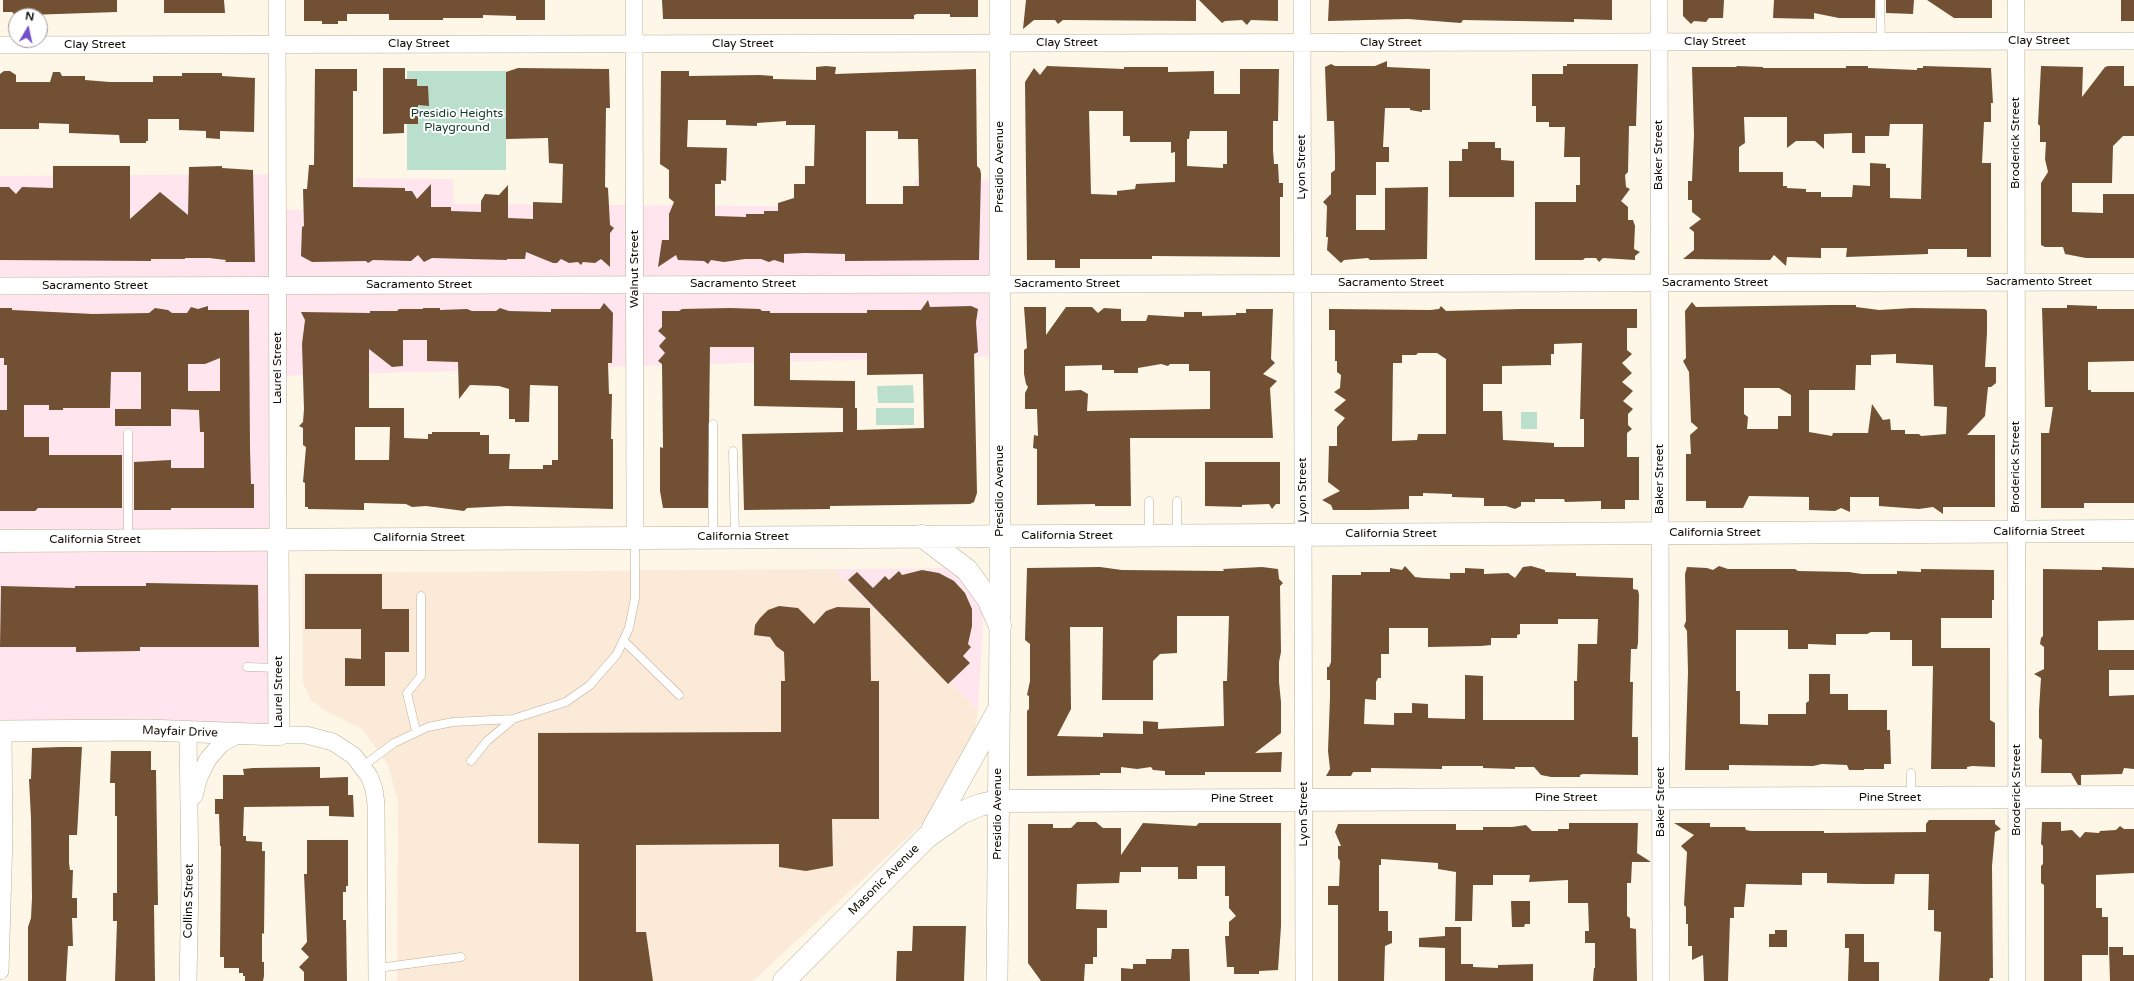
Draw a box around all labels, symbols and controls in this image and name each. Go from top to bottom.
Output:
north arrow [8,8,48,48]
text: N [24,10,35,24]
street label: Clay Street [2008,34,2070,48]
street label: Clay Street [1684,35,1746,49]
street label: Clay Street [1036,36,1098,50]
street label: Clay Street [1360,36,1422,50]
street label: Clay Street [388,37,450,51]
street label: Clay Street [712,37,774,51]
street label: Clay Street [64,38,126,52]
street label: Broderick Street [2009,97,2023,189]
park label: Presidio Heights Playground [411,107,503,135]
street label: Baker Street [1652,120,1666,190]
street label: Presidio Avenue [993,121,1007,213]
street label: Lyon Street [1295,134,1309,200]
street label: Walnut Street [628,230,642,308]
street label: Sacramento Street [1986,275,2092,289]
street label: Sacramento Street [1338,276,1444,290]
street label: Sacramento Street [1662,276,1768,290]
street label: Sacramento Street [690,277,796,291]
street label: Sacramento Street [1014,277,1120,291]
street label: Sacramento Street [366,278,472,292]
street label: Sacramento Street [42,279,148,293]
street label: Laurel Street [271,332,285,404]
street label: Broderick Street [2009,421,2023,513]
street label: Baker Street [1653,444,1667,514]
street label: Presidio Avenue [993,445,1007,537]
street label: Lyon Street [1296,457,1310,523]
street label: California Street [1993,525,2085,539]
street label: California Street [1669,526,1761,540]
street label: California Street [1345,527,1437,541]
street label: California Street [1021,529,1113,543]
street label: California Street [697,530,789,544]
street label: California Street [373,531,465,545]
street label: California Street [49,533,141,547]
street label: Laurel Street [272,656,286,728]
street label: Mayfair Drive [142,723,218,741]
street label: Broderick Street [2010,744,2024,836]
street label: Baker Street [1654,767,1668,837]
street label: Presidio Avenue [991,768,1005,860]
street label: Lyon Street [1297,781,1311,847]
street label: Pine Street [1535,791,1597,805]
street label: Pine Street [1859,791,1921,805]
street label: Pine Street [1211,792,1273,806]
street label: Masonic Avenue [846,842,922,918]
street label: Collins Street [181,863,197,939]

